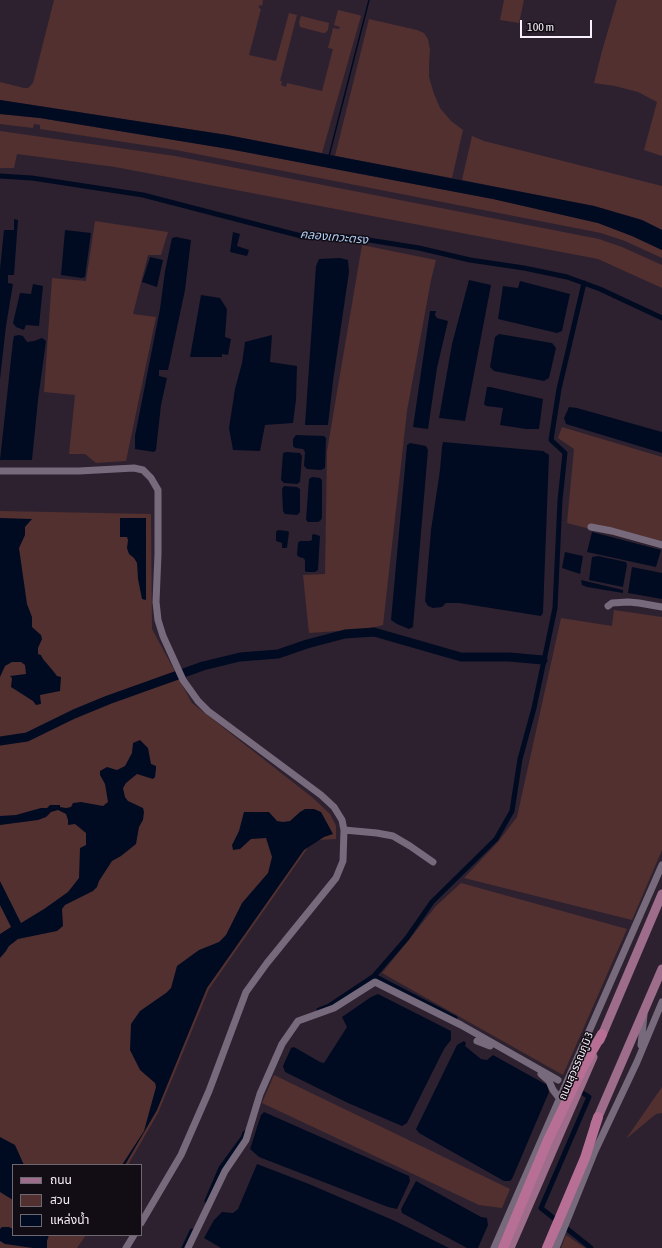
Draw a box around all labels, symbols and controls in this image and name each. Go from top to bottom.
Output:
scale bar [522,12,594,38]
text: 100 m [527,20,554,34]
water label: คลองเทวะตรง [299,227,369,247]
street label: ถนนสุวรรณภูมิ 3 [556,1030,596,1102]
legend [12,1164,142,1236]
text: ถนน [50,1173,72,1187]
text: สวน [50,1193,70,1207]
text: แหล่งน้ำ [50,1213,89,1227]

